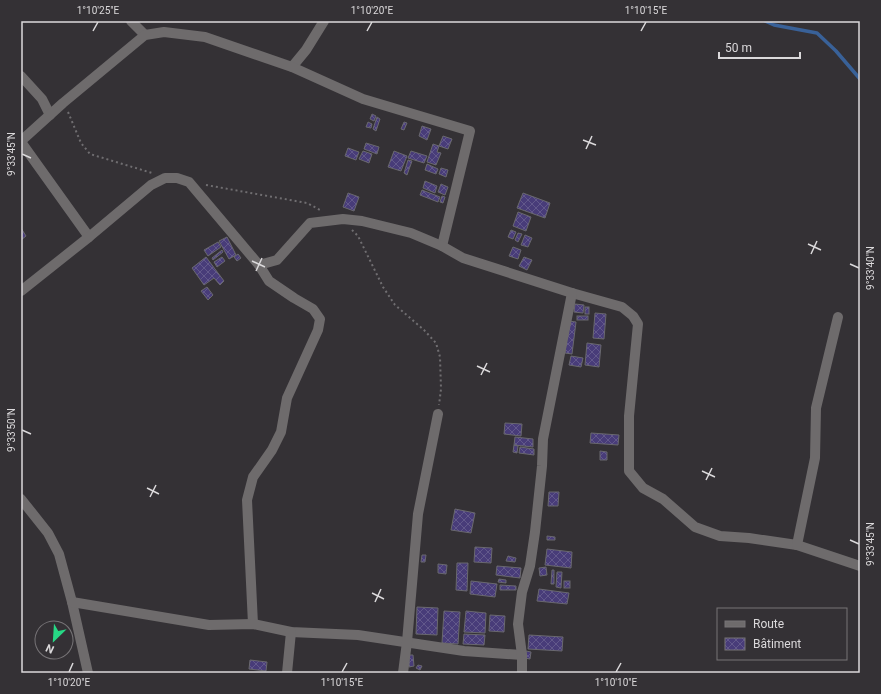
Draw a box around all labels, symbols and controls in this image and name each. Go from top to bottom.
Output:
text: 1°10'25"E [77,5,120,16]
text: 1°10'20"E [351,5,394,16]
text: 1°10'15"E [625,5,668,16]
scale bar [719,34,800,60]
text: 50 m [725,41,752,55]
text: 9°33'45"N [6,132,17,176]
text: 9°33'40"N [865,246,876,290]
text: 9°33'50"N [6,408,17,452]
text: 9°33'45"N [865,522,876,566]
legend [717,608,847,660]
text: Route [753,617,784,631]
north arrow [34,620,74,660]
text: Bâtiment [753,637,801,651]
text: N [44,641,56,656]
text: 1°10'20"E [48,677,91,688]
text: 1°10'15"E [321,677,364,688]
text: 1°10'10"E [595,677,638,688]

